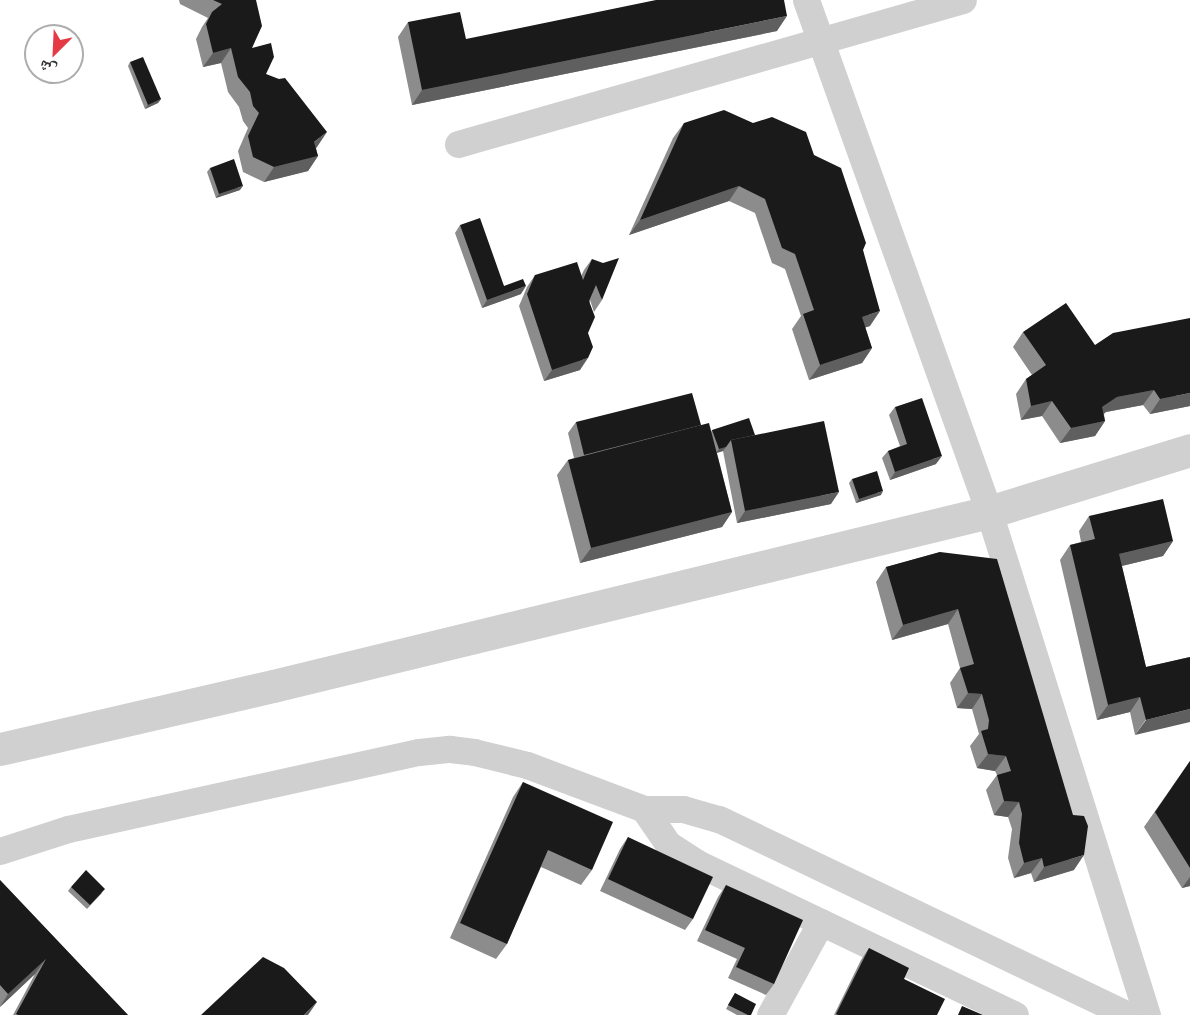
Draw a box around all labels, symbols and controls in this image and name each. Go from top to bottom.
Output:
north arrow [24,24,84,84]
text: ش [36,56,59,81]

